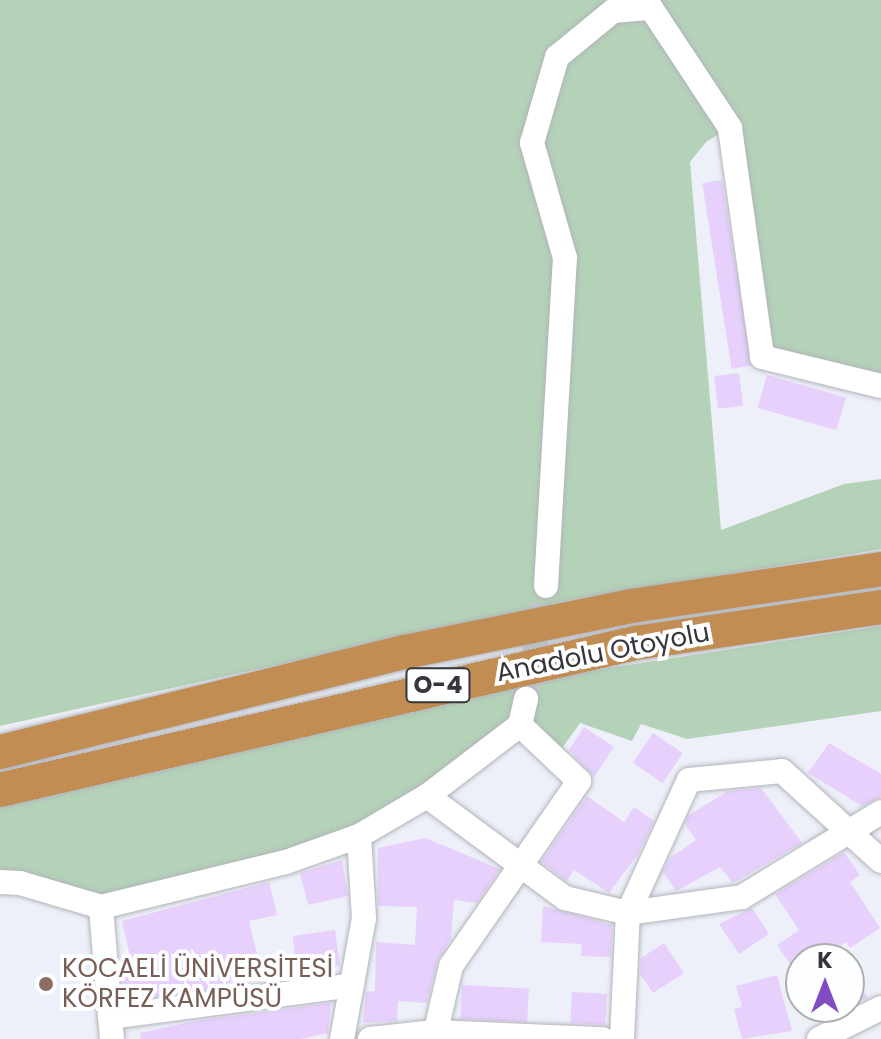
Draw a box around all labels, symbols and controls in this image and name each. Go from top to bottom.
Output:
street label: Anadolu Otoyolu [494,617,712,689]
road number: O-4 [404,665,472,705]
north arrow [785,943,865,1023]
text: K [817,945,833,976]
place label: KOCAELİ ÜNİVERSİTESİ KÖRFEZ KAMPÜSÜ [62,953,333,1014]
marker: KOCAELİ ÜNİVERSİTESİ KÖRFEZ KAMPÜSÜ [37,975,55,993]

